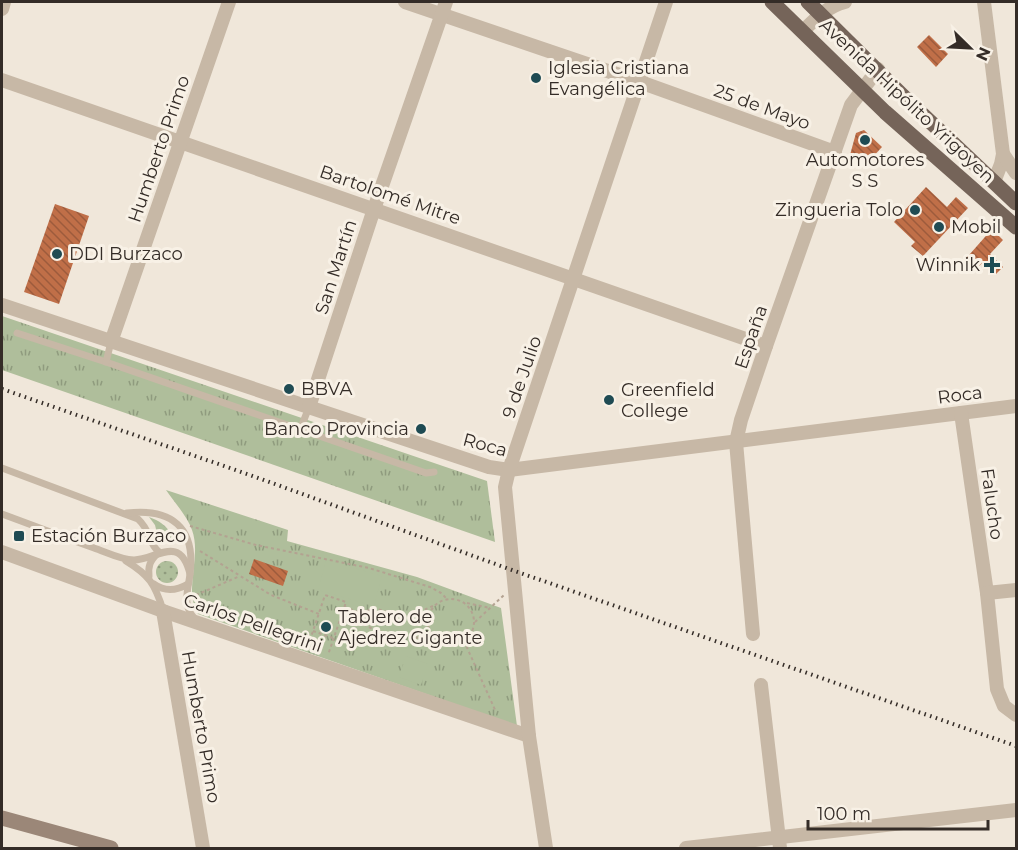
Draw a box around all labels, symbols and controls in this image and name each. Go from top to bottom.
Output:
street label: Avenida Hipólito Yrigoyen [815,14,999,188]
north arrow [940,18,1000,78]
text: N [972,44,995,64]
place label: Iglesia Cristiana Evangélica [548,57,689,100]
marker: Iglesia Cristiana Evangélica [529,71,543,85]
street label: Humberto Primo [124,73,194,225]
street label: 25 de Mayo [711,79,813,135]
marker: Automotores S S [858,133,872,147]
place label: Automotores S S [806,149,924,192]
street label: Bartolomé Mitre [317,161,464,229]
place label: Zingueria Tolo [775,199,903,221]
marker: Zingueria Tolo [908,203,922,217]
place label: Mobil [951,216,1001,238]
street label: San Martín [310,217,362,317]
marker: Mobil [932,220,946,234]
place label: DDI Burzaco [69,243,183,265]
marker: DDI Burzaco [50,247,64,261]
place label: Winnik [916,254,980,276]
marker: Winnik [985,258,999,272]
street label: España [730,302,772,372]
street label: 9 de Julio [498,333,546,421]
place label: BBVA [301,378,352,400]
place label: Greenfield College [621,379,715,422]
street label: Roca [936,381,984,409]
marker: BBVA [282,382,296,396]
marker: Greenfield College [602,393,616,407]
place label: Banco Provincia [264,418,409,440]
marker: Banco Provincia [414,422,428,436]
street label: Roca [460,429,510,461]
street label: Falucho [976,467,1008,541]
place label: Estación Burzaco [31,525,186,547]
marker: Estación Burzaco [12,529,26,543]
street label: Carlos Pellegrini [181,589,325,657]
place label: Tablero de Ajedrez Gigante [338,606,482,649]
marker: Tablero de Ajedrez Gigante [319,620,333,634]
street label: Humberto Primo [177,649,225,805]
scale bar [808,793,988,831]
text: 100 m [817,803,871,825]

